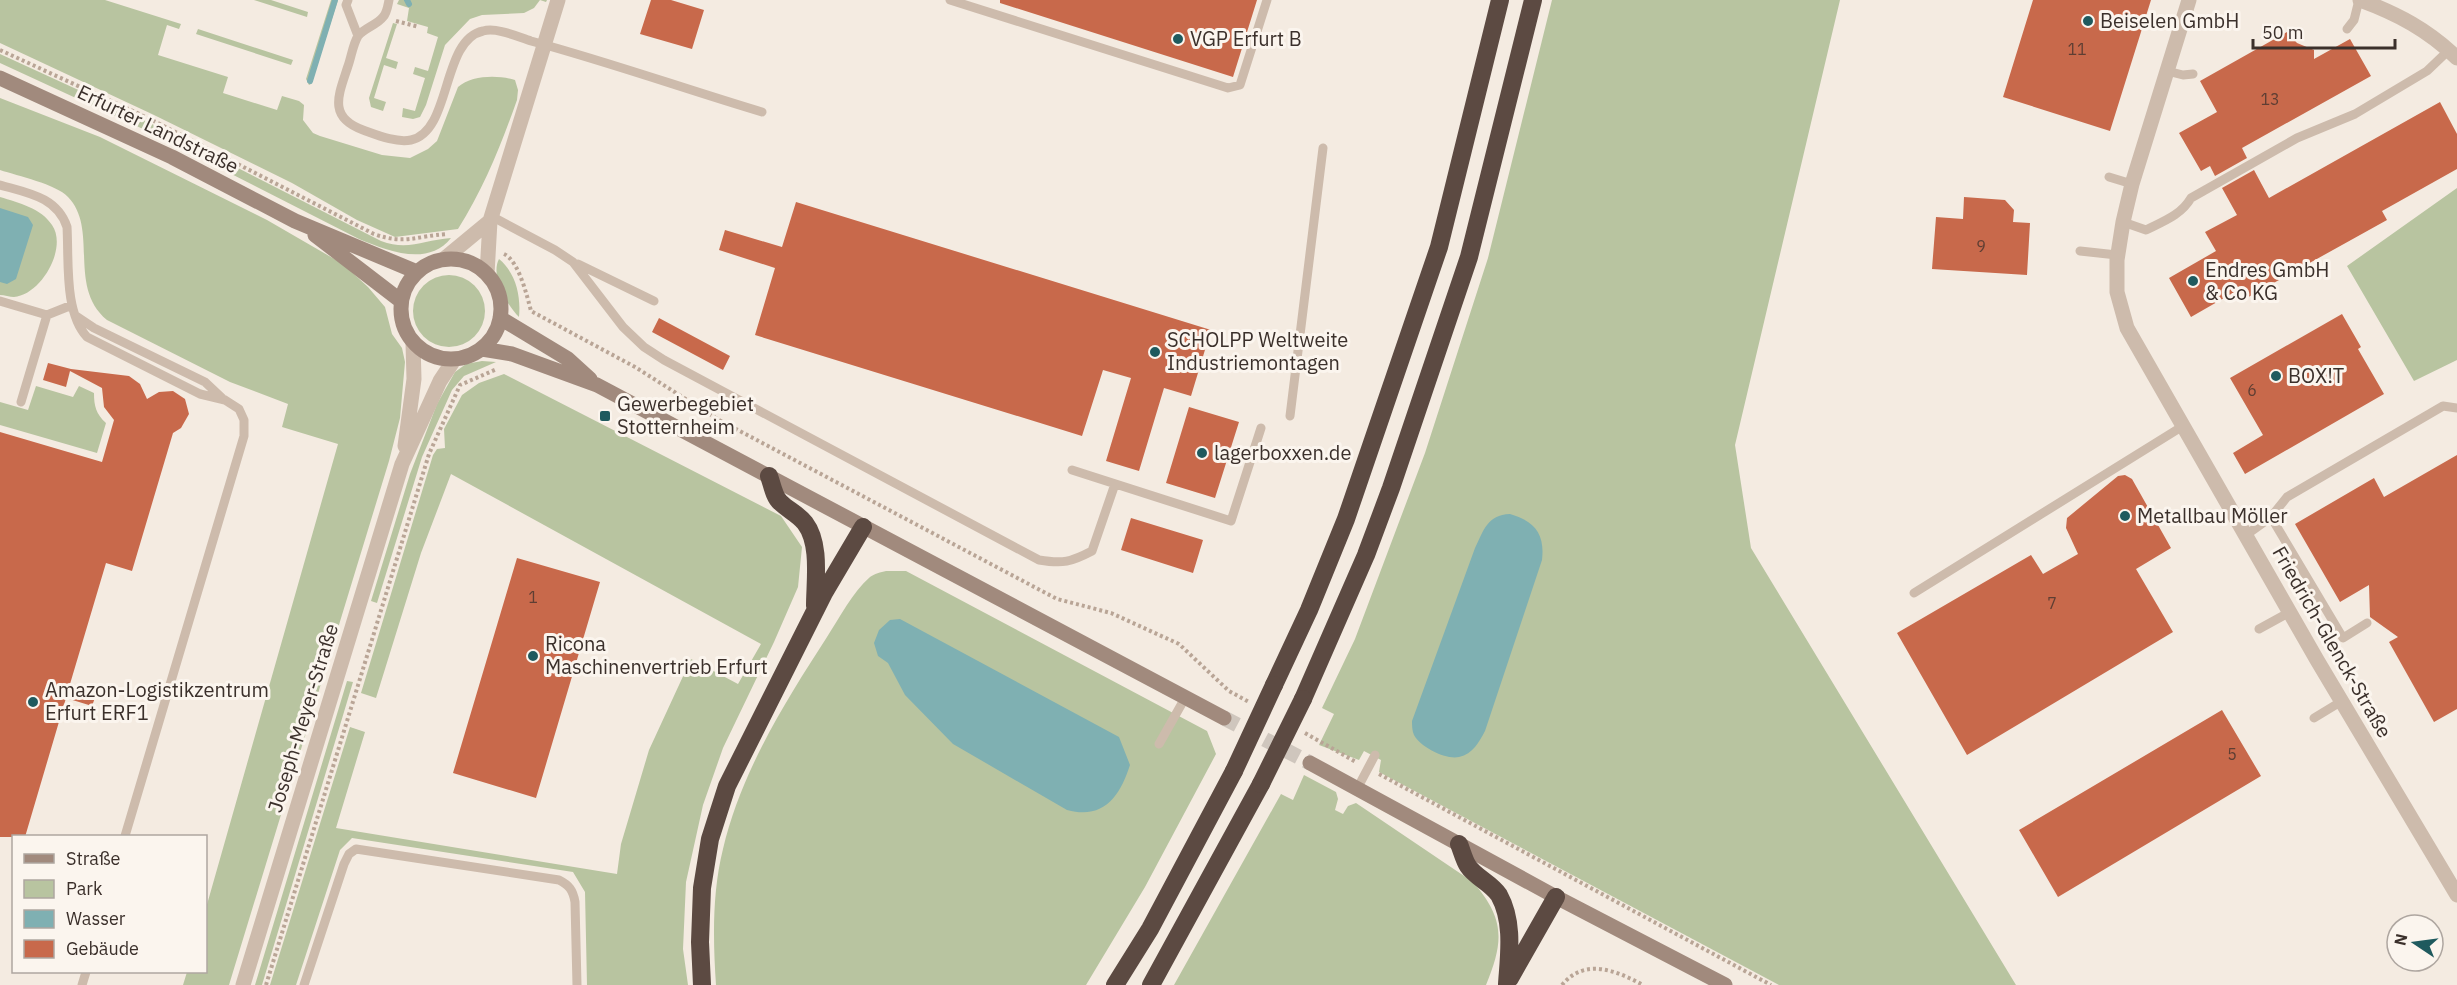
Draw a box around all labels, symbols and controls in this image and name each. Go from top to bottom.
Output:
place label: Beiselen GmbH [2100,7,2239,34]
scale bar [2253,12,2396,50]
marker: Beiselen GmbH [2081,14,2095,28]
text: 50 m [2262,21,2304,44]
place label: VGP Erfurt B [1190,25,1302,52]
marker: VGP Erfurt B [1171,32,1185,46]
house number: 11 [2067,39,2087,59]
street label: Erfurter Landstraße [73,78,243,179]
house number: 13 [2260,89,2280,109]
house number: 9 [1976,236,1986,256]
place label: Endres GmbH & Co KG [2205,256,2329,306]
marker: Endres GmbH & Co KG [2186,274,2200,288]
place label: SCHOLPP Weltweite Industriemontagen [1167,326,1348,376]
marker: SCHOLPP Weltweite Industriemontagen [1148,345,1162,359]
place label: BOX!T [2288,362,2344,389]
marker: BOX!T [2269,369,2283,383]
house number: 6 [2247,380,2257,400]
place label: Gewerbegebiet Stotternheim [617,390,754,440]
marker: Gewerbegebiet Stotternheim [598,409,612,423]
place label: lagerboxxen.de [1214,439,1351,466]
marker: lagerboxxen.de [1195,446,1209,460]
place label: Metallbau Möller [2137,502,2288,529]
marker: Metallbau Möller [2118,509,2132,523]
street label: Friedrich-Glenck-Straße [2266,541,2398,743]
house number: 1 [528,587,538,607]
house number: 7 [2047,593,2057,613]
street label: Joseph-Meyer-Straße [261,620,344,815]
place label: Ricona Maschinenvertrieb Erfurt [545,630,768,680]
marker: Ricona Maschinenvertrieb Erfurt [526,649,540,663]
place label: Amazon-Logistikzentrum Erfurt ERF1 [45,676,269,726]
marker: Amazon-Logistikzentrum Erfurt ERF1 [26,695,40,709]
house number: 5 [2227,744,2237,764]
legend [12,835,207,973]
text: Straße [66,847,120,870]
text: Park [66,877,103,900]
text: Wasser [66,907,126,930]
north arrow [2385,913,2445,973]
text: N [2389,932,2411,948]
text: Gebäude [66,937,139,960]

